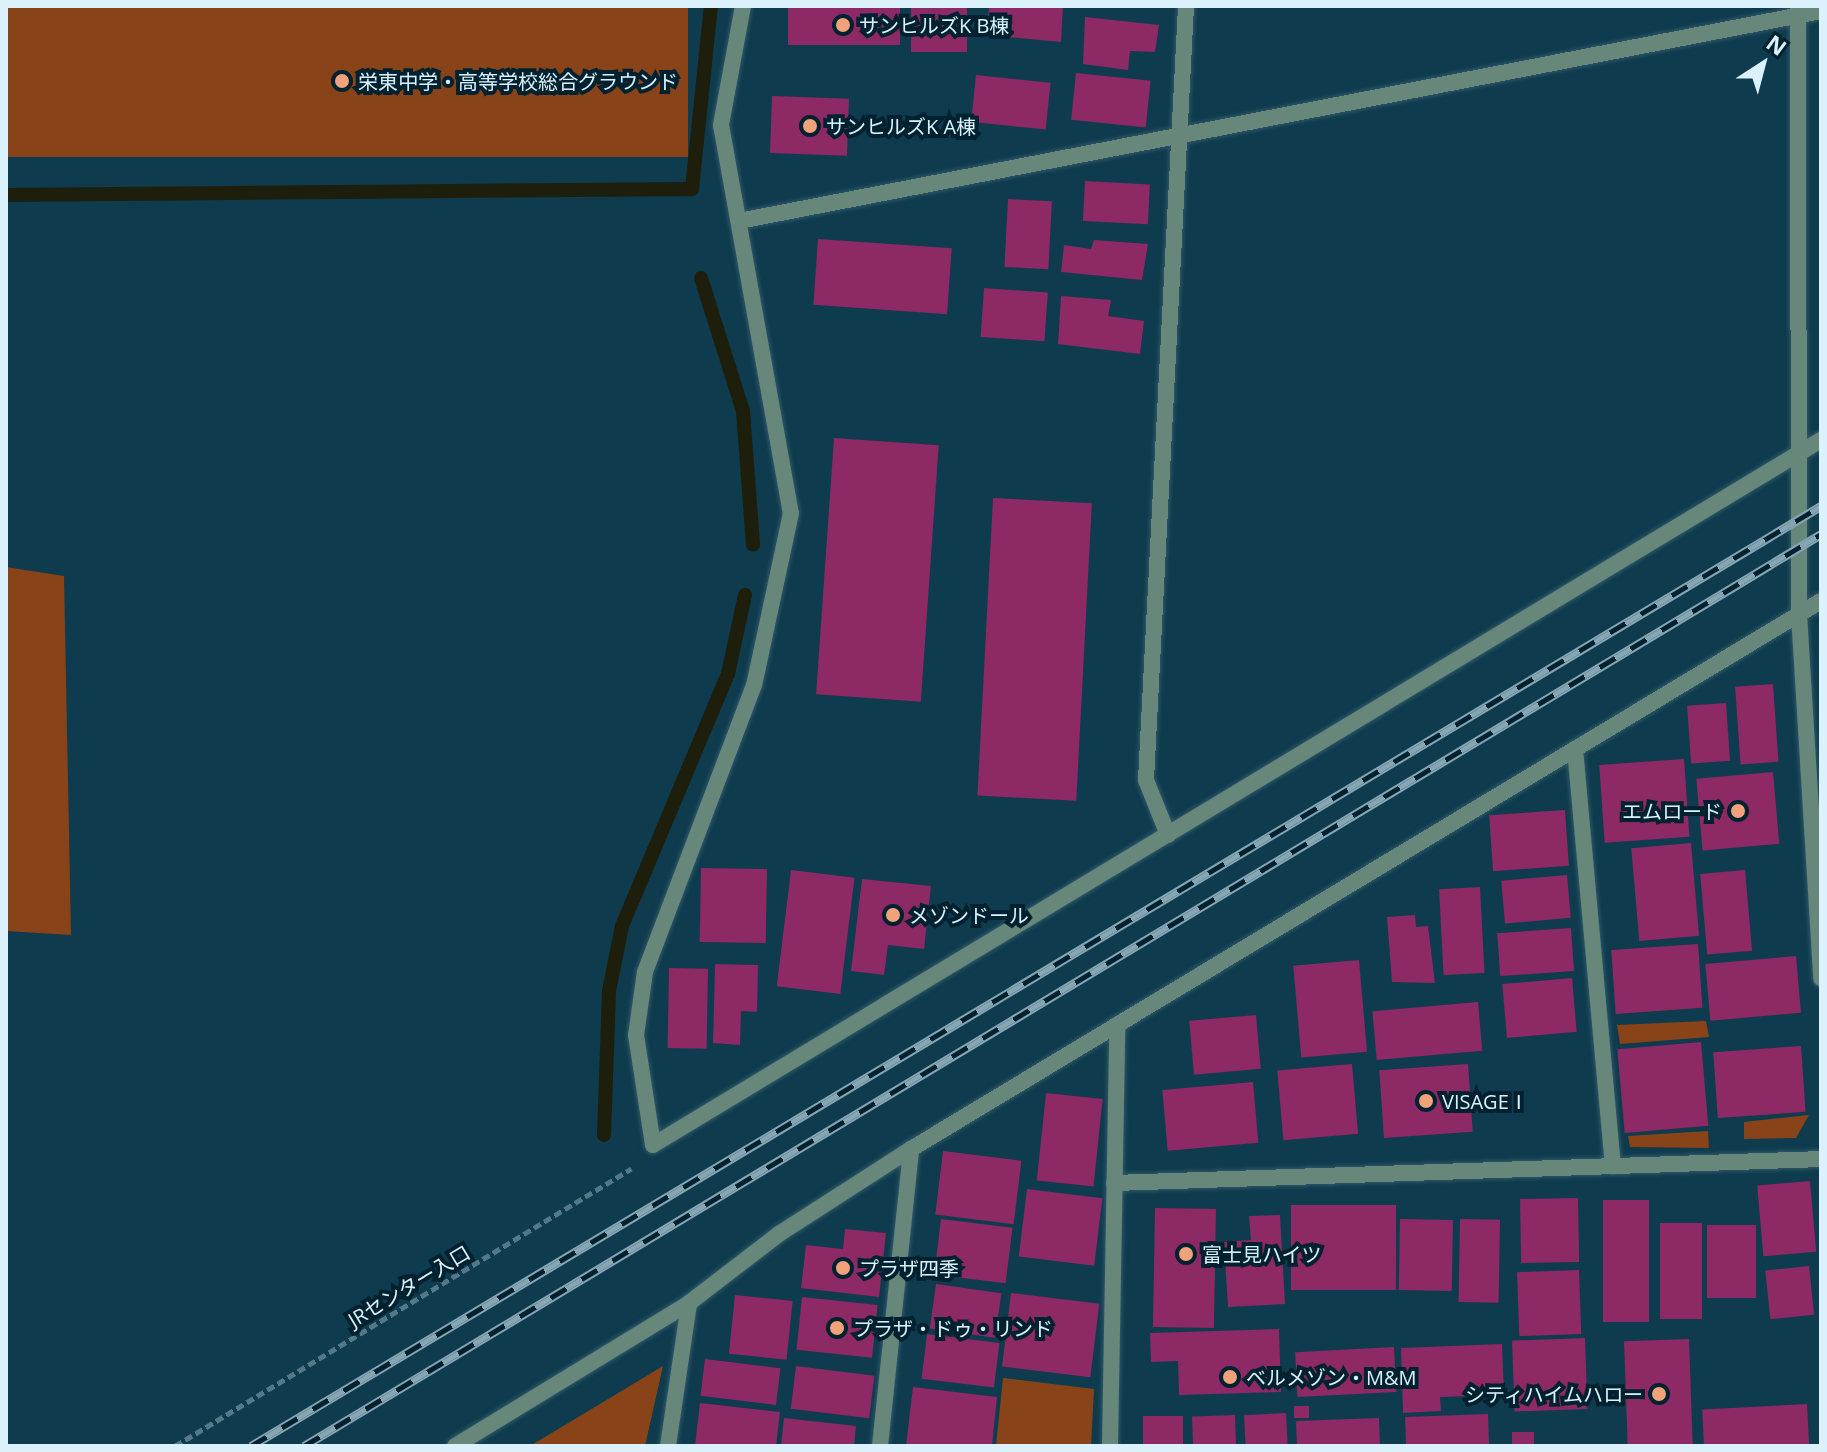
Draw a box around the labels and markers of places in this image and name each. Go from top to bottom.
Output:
place label: サンヒルズK B棟 [859,13,1009,37]
marker: サンヒルズK B棟 [834,16,852,34]
place label: 栄東中学・高等学校総合グラウンド [358,69,678,93]
marker: 栄東中学・高等学校総合グラウンド [333,72,351,90]
place label: サンヒルズK A棟 [826,114,976,138]
marker: サンヒルズK A棟 [801,117,819,135]
place label: エムロード [1622,799,1722,823]
marker: エムロード [1729,802,1747,820]
place label: メゾンドール [909,903,1029,927]
marker: メゾンドール [884,906,902,924]
place label: VISAGEⅠ [1442,1089,1529,1113]
marker: VISAGEⅠ [1417,1092,1435,1110]
place label: 富士見ハイツ [1202,1242,1322,1266]
marker: 富士見ハイツ [1177,1245,1195,1263]
place label: プラザ四季 [859,1256,959,1280]
marker: プラザ四季 [834,1259,852,1277]
place label: プラザ・ドゥ・リンド [853,1316,1053,1340]
marker: プラザ・ドゥ・リンド [828,1319,846,1337]
place label: ベルメゾン・M&M [1246,1365,1417,1389]
marker: ベルメゾン・M&M [1221,1368,1239,1386]
place label: シティハイムハロー [1463,1382,1643,1406]
marker: シティハイムハロー [1650,1385,1668,1403]

